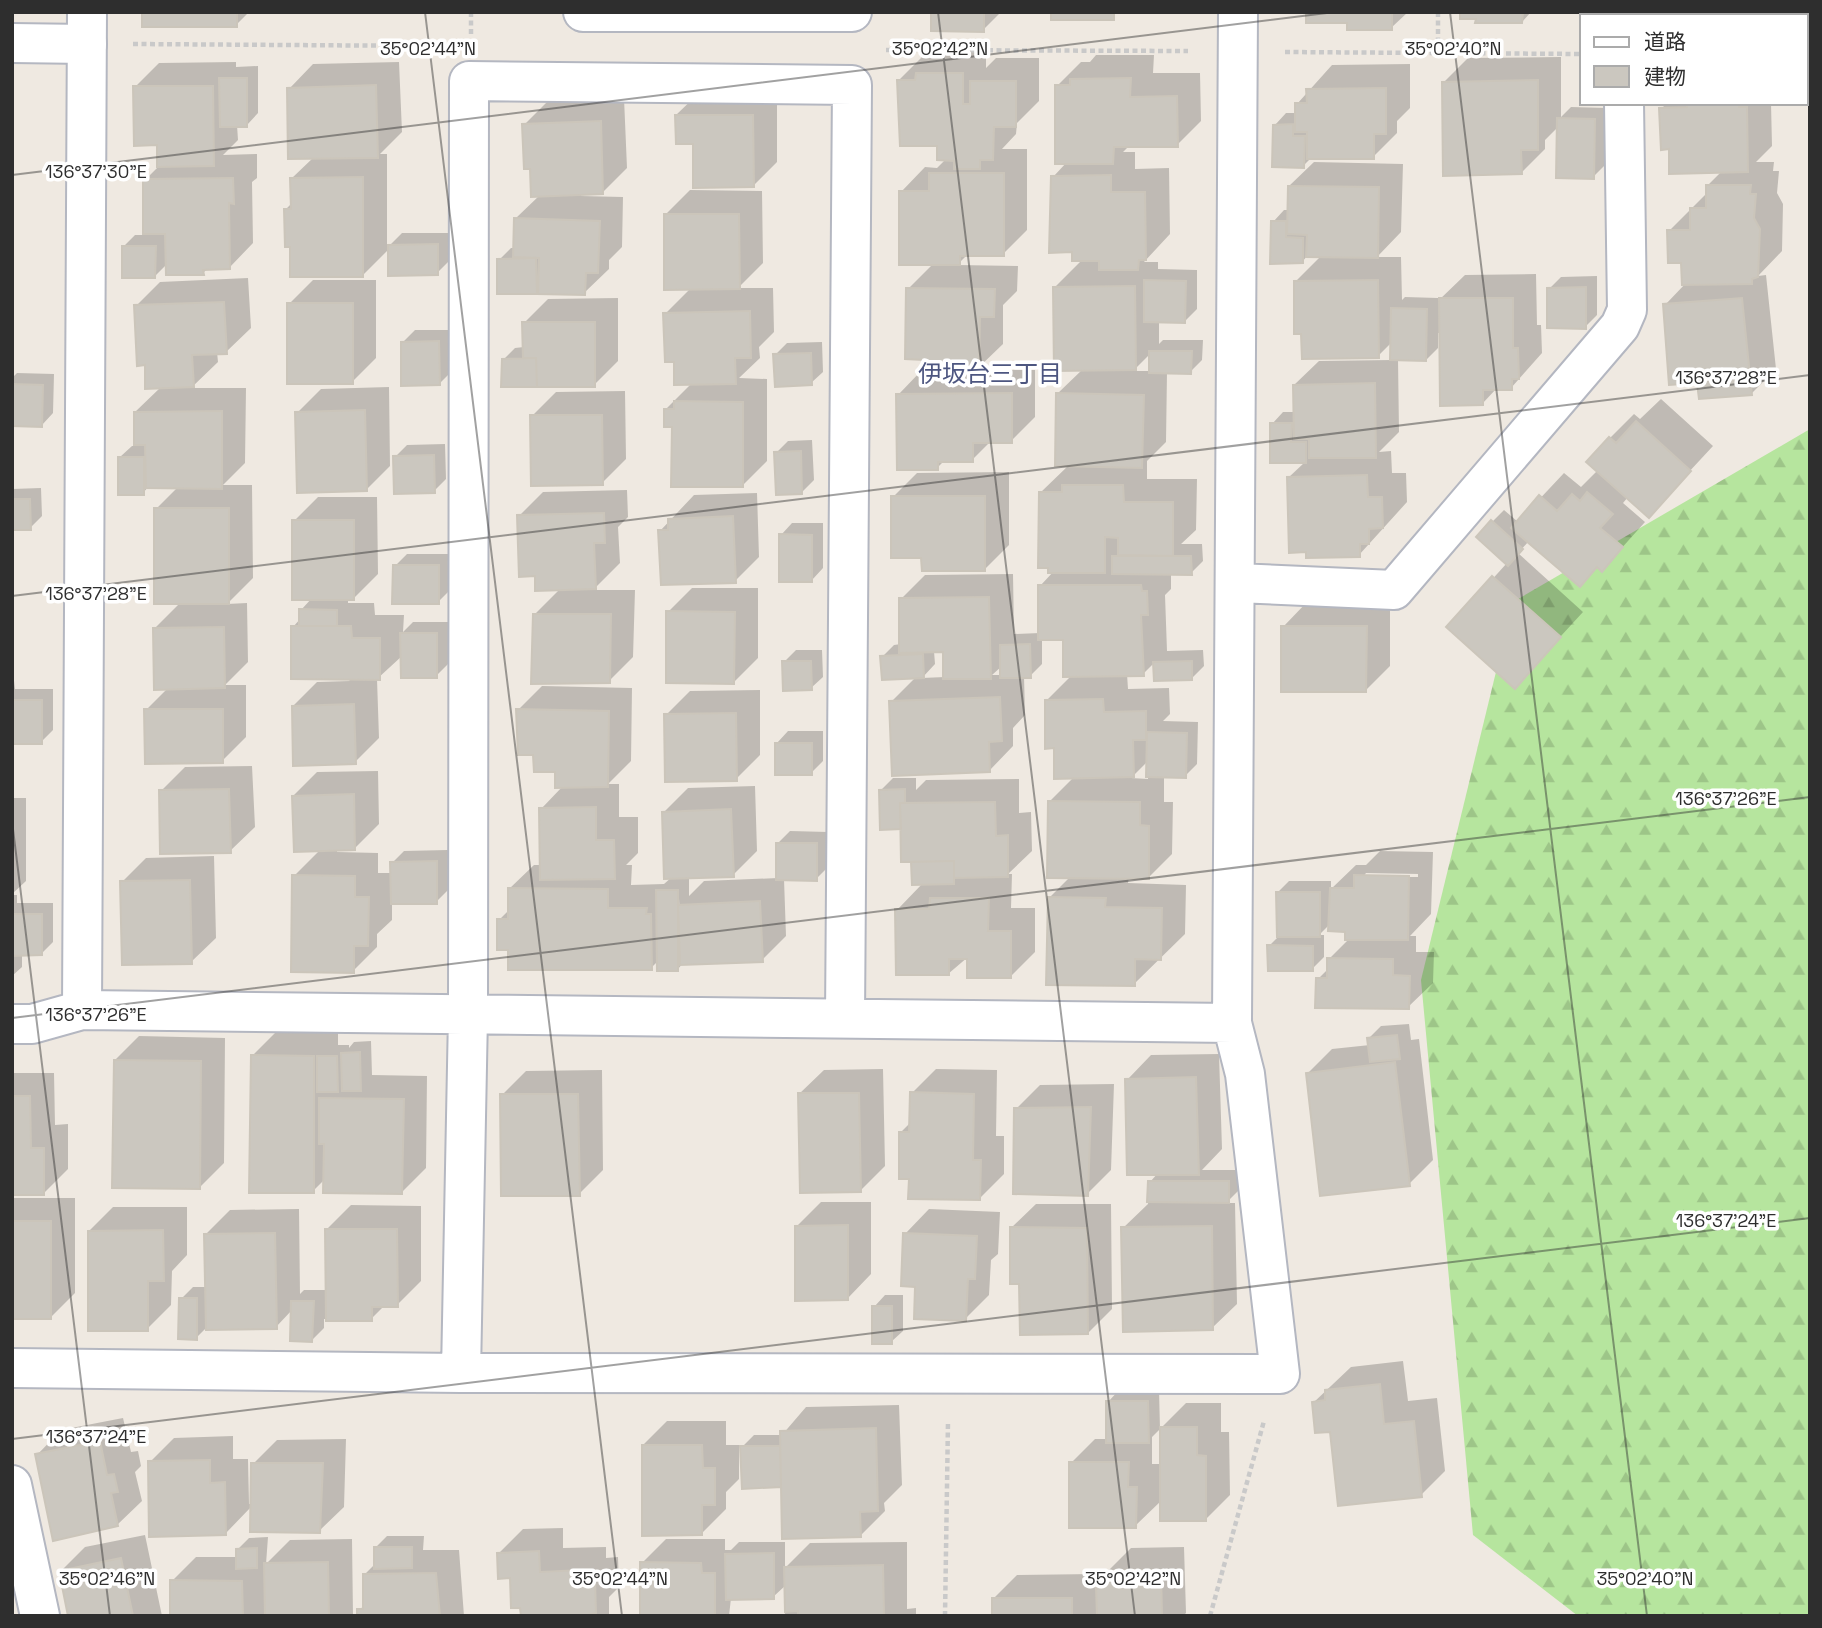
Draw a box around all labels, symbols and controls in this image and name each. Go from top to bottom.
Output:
legend [1580,14,1808,105]
text: 道路 [1644,28,1686,55]
text: 35°02'44"N [380,37,476,60]
text: 35°02'42"N [892,37,988,60]
text: 35°02'40"N [1404,37,1502,60]
text: 建物 [1644,63,1686,90]
text: 136°37'30"E [45,160,147,183]
district label: 伊坂台三丁目 [918,358,1062,389]
text: 136°37'28"E [1675,366,1777,389]
text: 136°37'28"E [45,582,147,605]
text: 136°37'26"E [1675,787,1777,810]
text: 136°37'26"E [45,1003,147,1026]
text: 136°37'24"E [1676,1209,1776,1232]
text: 136°37'24"E [46,1425,146,1448]
text: 35°02'46"N [59,1567,155,1590]
text: 35°02'44"N [572,1567,668,1590]
text: 35°02'42"N [1085,1567,1181,1590]
text: 35°02'40"N [1596,1567,1694,1590]

